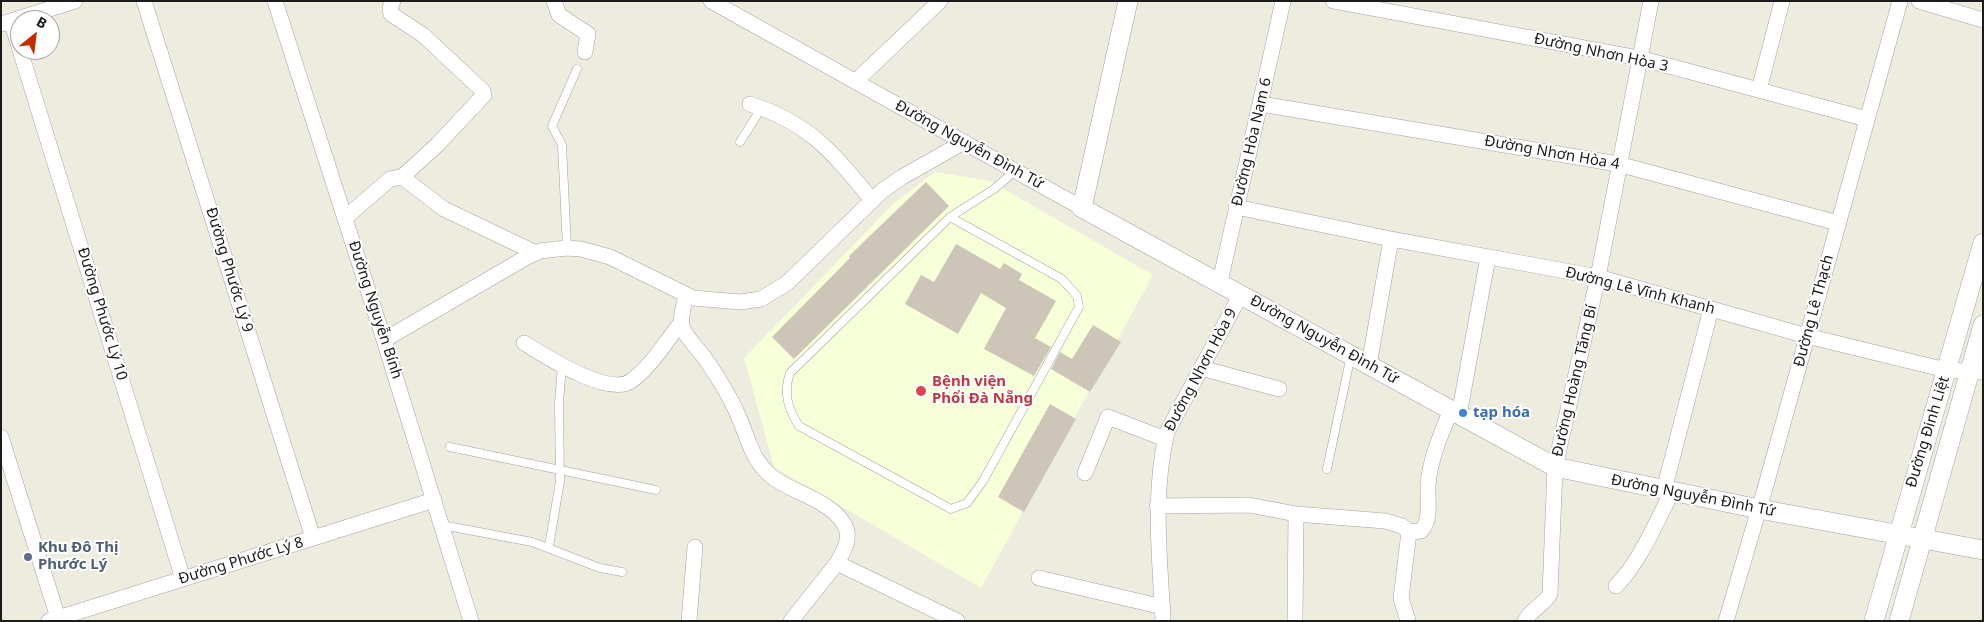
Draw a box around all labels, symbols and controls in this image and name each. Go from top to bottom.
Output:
north arrow [10,10,60,60]
text: B [33,12,51,33]
street label: Đường Nhơn Hòa 3 [1532,30,1670,76]
street label: Đường Hòa Nam 6 [1228,76,1276,208]
street label: Đường Nguyễn Đình Tứ [892,97,1046,193]
street label: Đường Nhơn Hòa 4 [1483,132,1621,174]
street label: Đường Phước Lý 9 [201,205,257,335]
street label: Đường Nguyễn Bính [344,239,406,381]
street label: Đường Phước Lý 10 [73,245,131,383]
street label: Đường Lê Thạch [1790,253,1838,369]
street label: Đường Lê Vĩnh Khanh [1563,264,1717,318]
street label: Đường Nguyễn Đình Tứ [1247,292,1401,388]
street label: Đường Hoàng Tăng Bí [1549,303,1601,459]
street label: Đường Nhơn Hòa 9 [1161,305,1241,435]
place label: Bệnh viện Phổi Đà Nẵng [932,373,1033,408]
street label: Đường Đinh Liệt [1903,374,1953,490]
marker: Bệnh viện Phổi Đà Nẵng [914,384,928,398]
place label: tạp hóa [1473,404,1530,422]
marker: tạp hóa [1457,407,1469,419]
street label: Đường Nguyễn Đình Tứ [1609,471,1777,521]
street label: Đường Phước Lý 8 [176,533,306,589]
place label: Khu Đô Thị Phước Lý [38,539,119,574]
marker: Khu Đô Thị Phước Lý [22,551,34,563]

